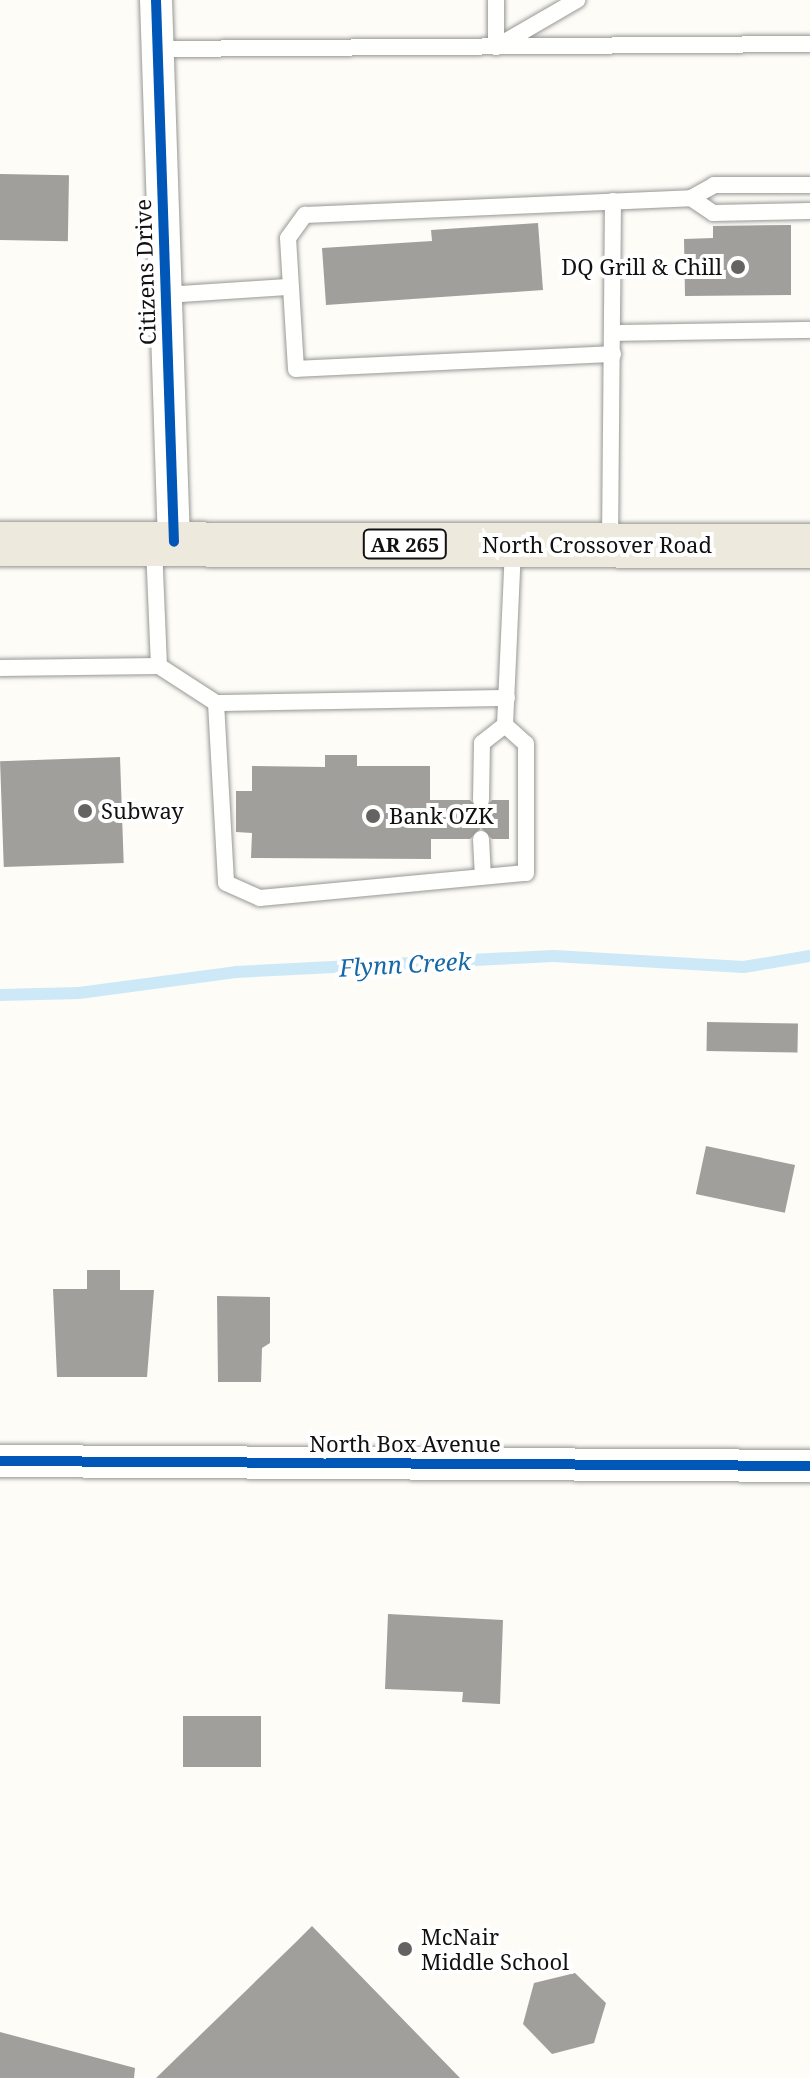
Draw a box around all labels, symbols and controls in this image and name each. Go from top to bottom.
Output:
street label: Citizens Drive [129,199,161,345]
place label: DQ Grill & Chill [561,254,722,280]
marker: DQ Grill & Chill [729,258,747,276]
road number: AR 265 [361,528,449,560]
street label: North Crossover Road [482,532,712,558]
place label: Subway [101,798,184,824]
marker: Subway [76,802,94,820]
place label: Bank OZK [389,803,493,829]
marker: Bank OZK [364,807,382,825]
water label: Flynn Creek [338,946,472,982]
street label: North Box Avenue [309,1431,501,1457]
place label: McNair Middle School [421,1923,569,1974]
marker: McNair Middle School [396,1940,414,1958]

